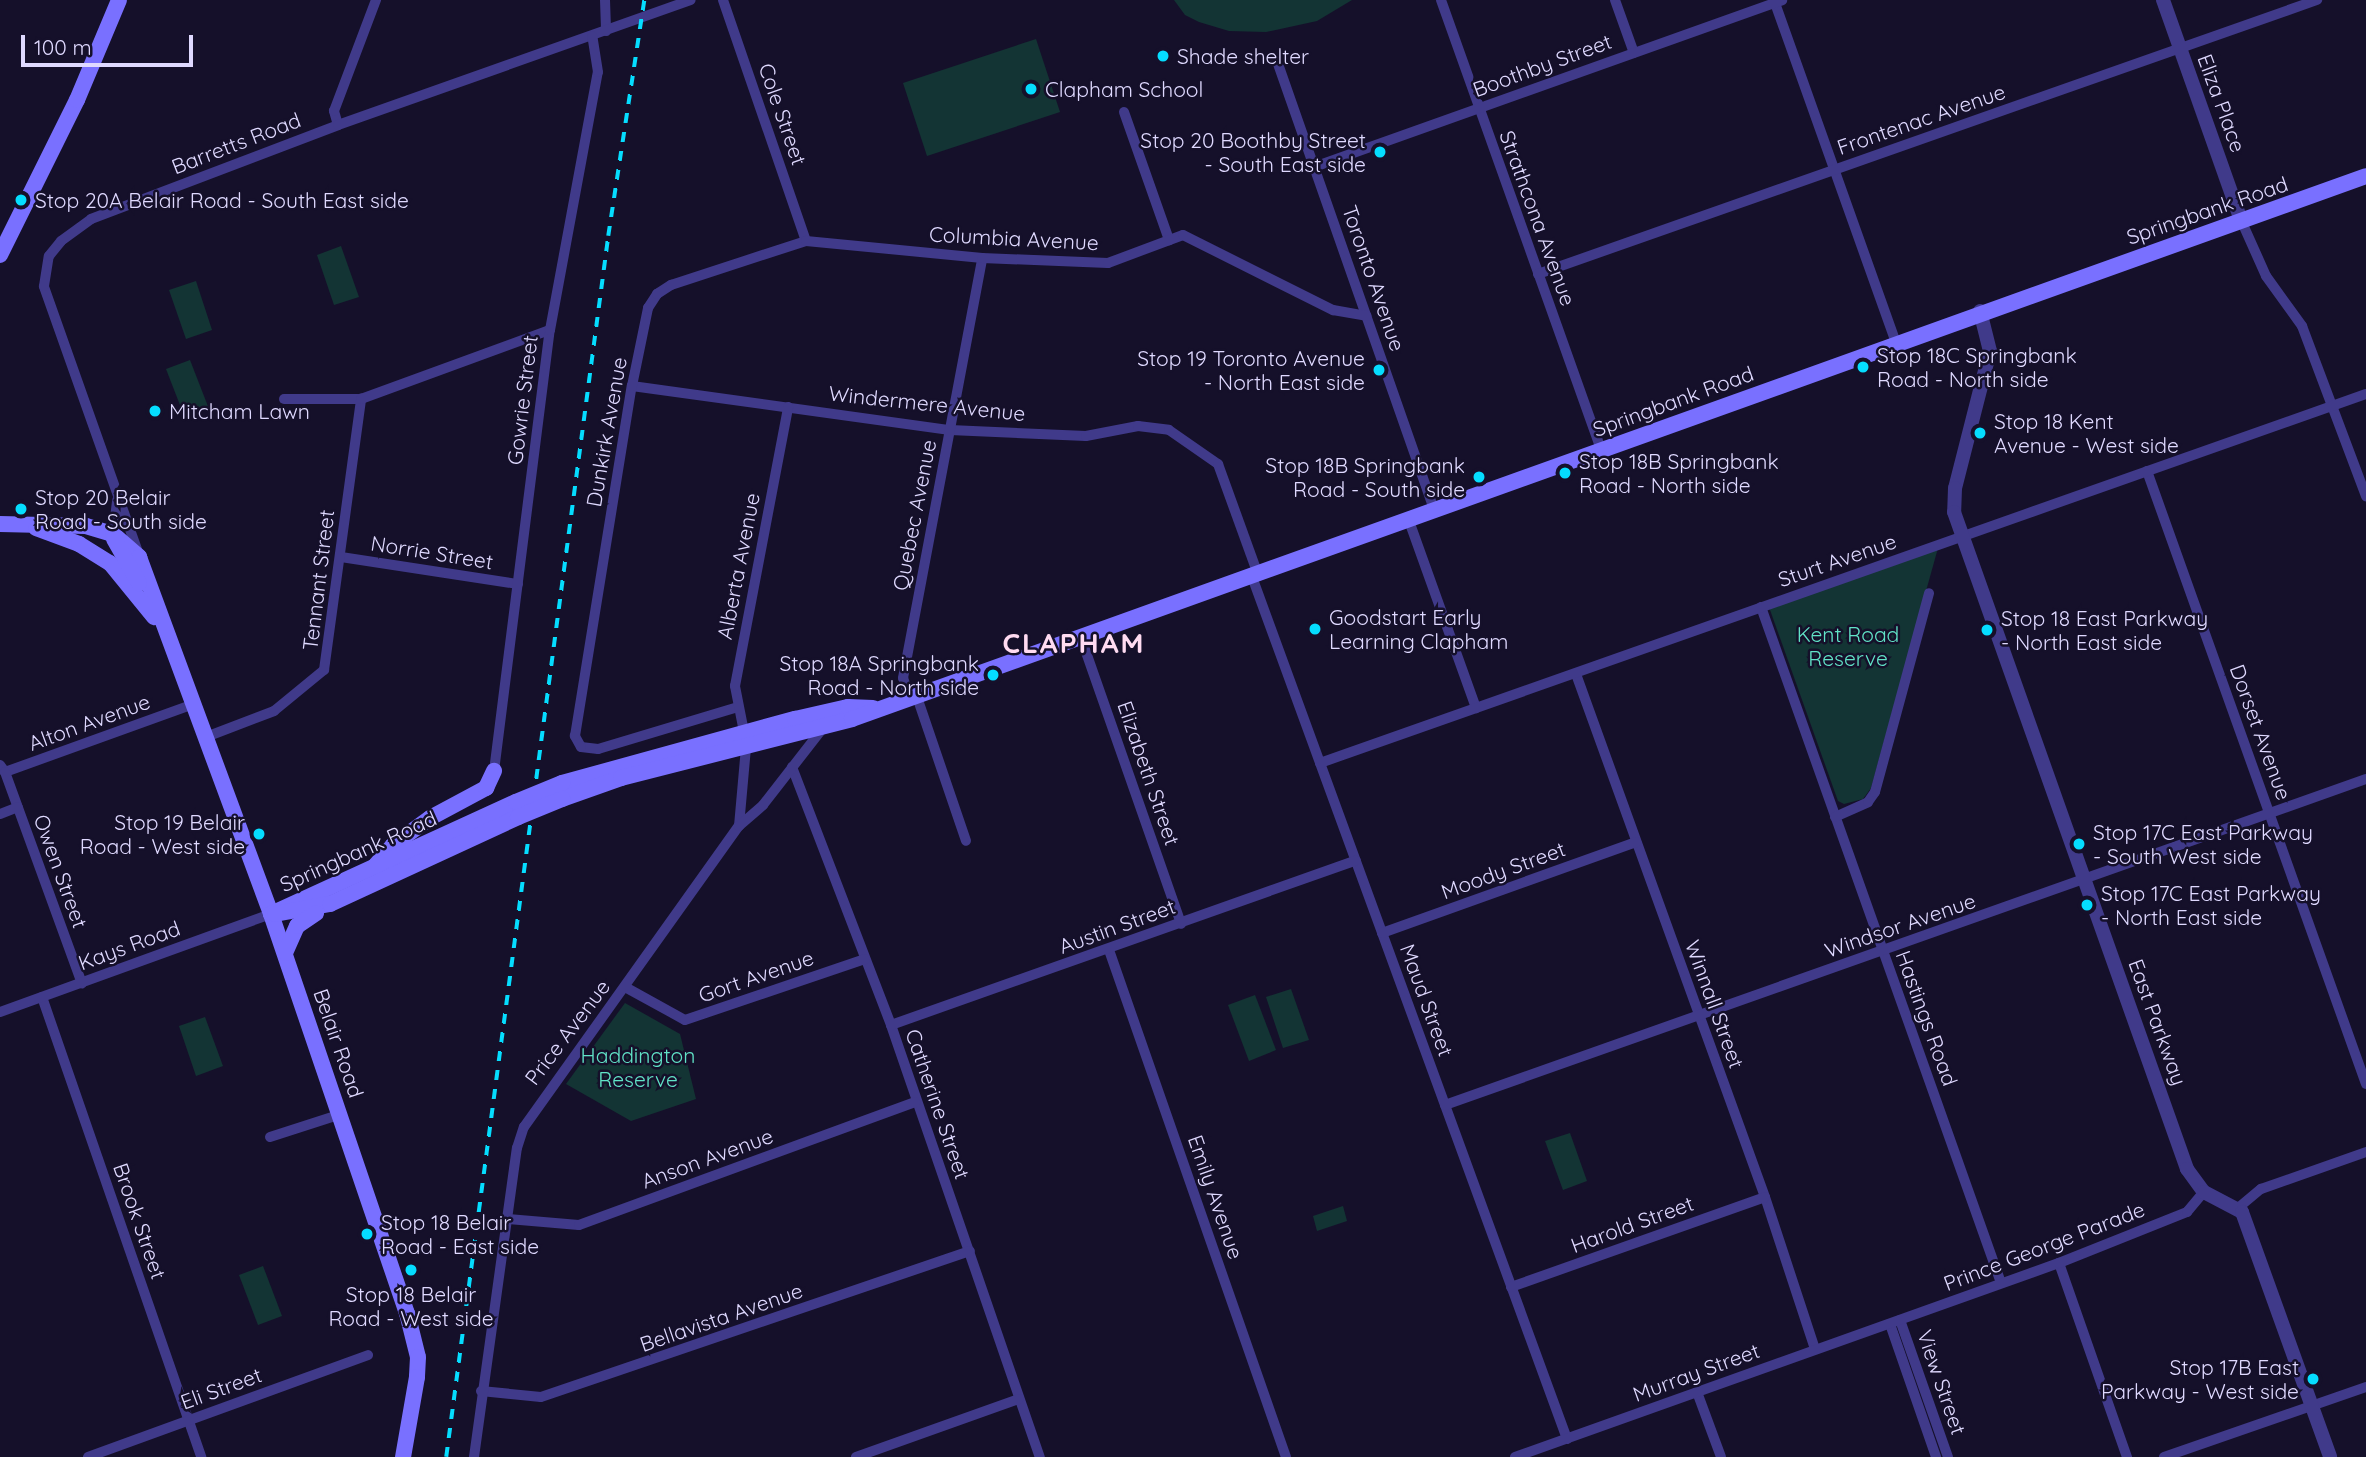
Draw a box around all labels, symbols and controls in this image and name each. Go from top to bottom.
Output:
scale bar [24,21,196,65]
street label: Boothby Street [1469,28,1615,102]
text: 100 m [34,34,92,60]
place label: Shade shelter [1177,43,1309,69]
marker: Shade shelter [1155,48,1171,64]
street label: Eliza Place [2193,50,2251,156]
street label: Cole Street [754,60,812,168]
place label: Clapham School [1045,76,1203,102]
street label: Frontenac Avenue [1834,78,2008,160]
marker: Clapham School [1023,81,1039,97]
street label: Barretts Road [168,107,304,179]
place label: Stop 20 Boothby Street - South East side [1140,127,1366,177]
street label: Strathcona Avenue [1495,127,1581,309]
marker: Stop 20 Boothby Street - South East side [1372,144,1388,160]
street label: Springbank Road [2123,171,2291,249]
place label: Stop 20A Belair Road - South East side [35,187,409,213]
marker: Stop 20A Belair Road - South East side [13,192,29,208]
street label: Toronto Avenue [1337,202,1411,354]
street label: Columbia Avenue [929,221,1099,255]
street label: Gowrie Street [502,334,542,466]
place label: Stop 18C Springbank Road - North side [1877,342,2077,392]
place label: Stop 19 Toronto Avenue - North East side [1137,345,1365,395]
street label: Dunkirk Avenue [580,355,632,509]
marker: Stop 18C Springbank Road - North side [1855,359,1871,375]
street label: Springbank Road [1589,360,1757,442]
marker: Stop 19 Toronto Avenue - North East side [1371,362,1387,378]
street label: Windermere Avenue [827,380,1027,426]
place label: Mitcham Lawn [169,398,310,424]
marker: Mitcham Lawn [147,403,163,419]
place label: Stop 18 Kent Avenue - West side [1994,408,2179,458]
marker: Stop 18 Kent Avenue - West side [1972,425,1988,441]
street label: Quebec Avenue [887,437,941,593]
place label: Stop 18B Springbank Road - North side [1579,448,1779,498]
place label: Stop 18B Springbank Road - South side [1265,452,1465,502]
marker: Stop 18B Springbank Road - North side [1557,465,1573,481]
marker: Stop 18B Springbank Road - South side [1471,469,1487,485]
place label: Stop 20 Belair Road - South side [35,484,207,534]
street label: Alberta Avenue [711,491,765,641]
marker: Stop 20 Belair Road - South side [13,501,29,517]
street label: Tennant Street [297,508,339,652]
street label: Sturt Avenue [1774,528,1900,592]
street label: Norrie Street [369,530,495,574]
place label: Goodstart Early Learning Clapham [1329,604,1508,654]
place label: Stop 18 East Parkway - North East side [2001,605,2208,655]
marker: Goodstart Early Learning Clapham [1307,621,1323,637]
park label: Kent Road Reserve [1797,621,1899,671]
marker: Stop 18 East Parkway - North East side [1979,622,1995,638]
district label: CLAPHAM [1003,626,1145,660]
place label: Stop 18A Springbank Road - North side [779,650,979,700]
street label: Dorset Avenue [2225,661,2297,803]
marker: Stop 18A Springbank Road - North side [985,667,1001,683]
street label: Alton Avenue [25,688,153,756]
street label: Elizabeth Street [1113,698,1185,848]
street label: Springbank Road [276,805,440,897]
place label: Stop 19 Belair Road - West side [80,809,245,859]
street label: Owen Street [29,811,93,931]
place label: Stop 17C East Parkway - South West side [2093,819,2313,869]
marker: Stop 19 Belair Road - West side [251,826,267,842]
street label: Moody Street [1437,836,1569,904]
marker: Stop 17C East Parkway - South West side [2071,836,2087,852]
place label: Stop 17C East Parkway - North East side [2101,880,2321,930]
street label: Windsor Avenue [1821,887,1979,963]
street label: Austin Street [1055,893,1179,959]
marker: Stop 17C East Parkway - North East side [2079,897,2095,913]
street label: Kays Road [75,915,183,975]
street label: Winnall Street [1680,936,1750,1072]
street label: Maud Street [1395,940,1459,1060]
street label: Gort Avenue [695,945,817,1007]
street label: Hastings Road [1891,947,1963,1089]
street label: East Parkway [2124,956,2192,1088]
street label: Price Avenue [519,974,615,1090]
street label: Belair Road [309,985,369,1101]
street label: Catherine Street [901,1026,975,1182]
park label: Haddington Reserve [581,1042,695,1092]
street label: Anson Avenue [638,1123,776,1193]
street label: Emily Avenue [1183,1132,1249,1262]
street label: Brook Street [108,1160,172,1282]
street label: Harold Street [1567,1190,1697,1258]
street label: Prince George Parade [1940,1196,2148,1296]
place label: Stop 18 Belair Road - East side [381,1209,539,1259]
marker: Stop 18 Belair Road - East side [359,1226,375,1242]
marker: Stop 18 Belair Road - West side [403,1262,419,1278]
street label: Bellavista Avenue [636,1277,806,1357]
place label: Stop 18 Belair Road - West side [328,1281,494,1331]
street label: View Street [1912,1326,1972,1438]
street label: Murray Street [1629,1337,1763,1407]
place label: Stop 17B East Parkway - West side [2101,1354,2299,1404]
street label: Eli Street [177,1362,265,1414]
marker: Stop 17B East Parkway - West side [2305,1371,2321,1387]

